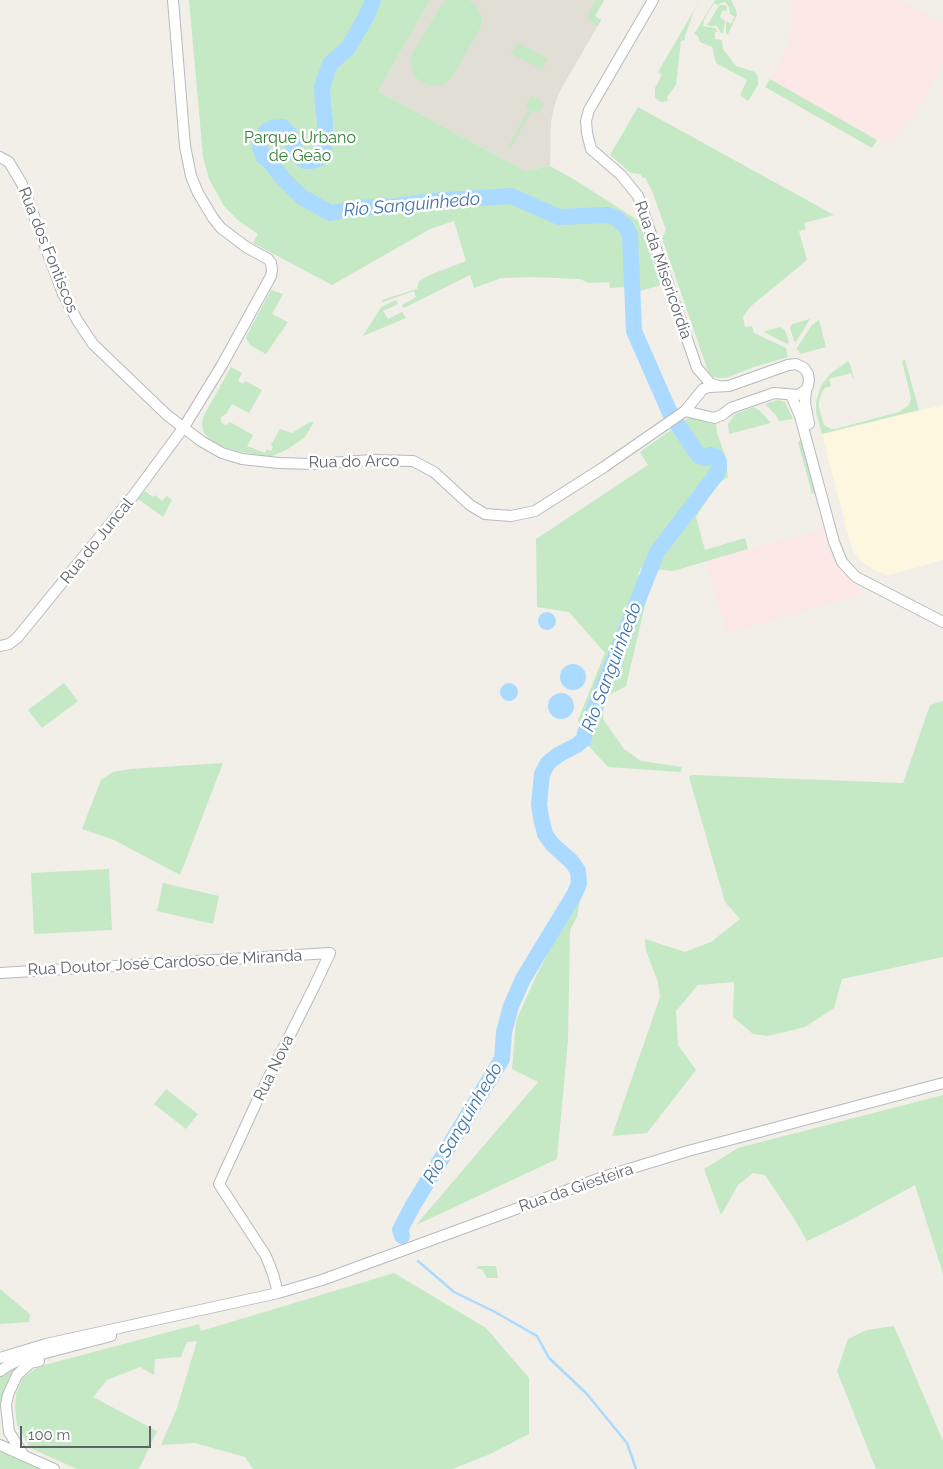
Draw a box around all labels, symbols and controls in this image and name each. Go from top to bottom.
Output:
park label: Parque Urbano de Geão [244,128,356,166]
street label: Rua dos Fontiscos [14,184,82,316]
water label: Rio Sanguinhedo [343,188,481,222]
street label: Rua da Misericórdia [630,198,696,342]
street label: Rua do Arco [309,452,399,472]
street label: Rua do Juncal [57,494,137,588]
water label: Rio Sanguinhedo [577,599,647,735]
street label: Rua Doutor José Cardoso de Miranda [27,946,303,980]
street label: Rua Nova [250,1032,298,1104]
water label: Rio Sanguinhedo [419,1059,507,1187]
street label: Rua da Giesteira [516,1159,636,1217]
scale bar [22,1416,154,1448]
text: 100 m [28,1426,70,1444]

